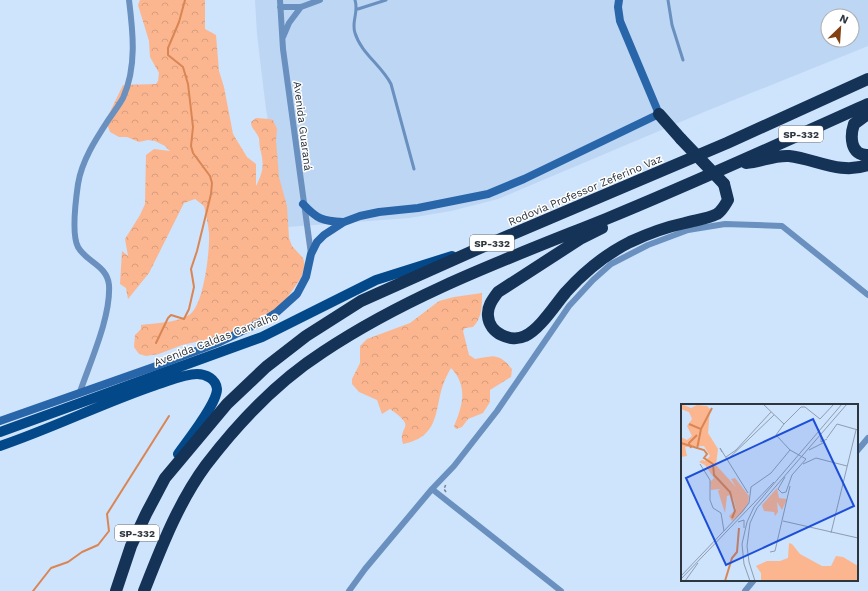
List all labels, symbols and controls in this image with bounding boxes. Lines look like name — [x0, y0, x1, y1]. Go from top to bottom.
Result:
north arrow — [820, 8, 860, 48]
text: N — [838, 12, 850, 27]
street label: Avenida Guaraná — [291, 81, 314, 171]
road number: SP-332 — [779, 126, 823, 142]
street label: Rodovia Professor Zeferino Vaz — [506, 152, 664, 229]
road number: SP-332 — [470, 235, 514, 251]
street label: Avenida Caldas Carvalho — [152, 310, 280, 369]
inset map — [681, 404, 858, 581]
road number: SP-332 — [115, 525, 159, 541]

